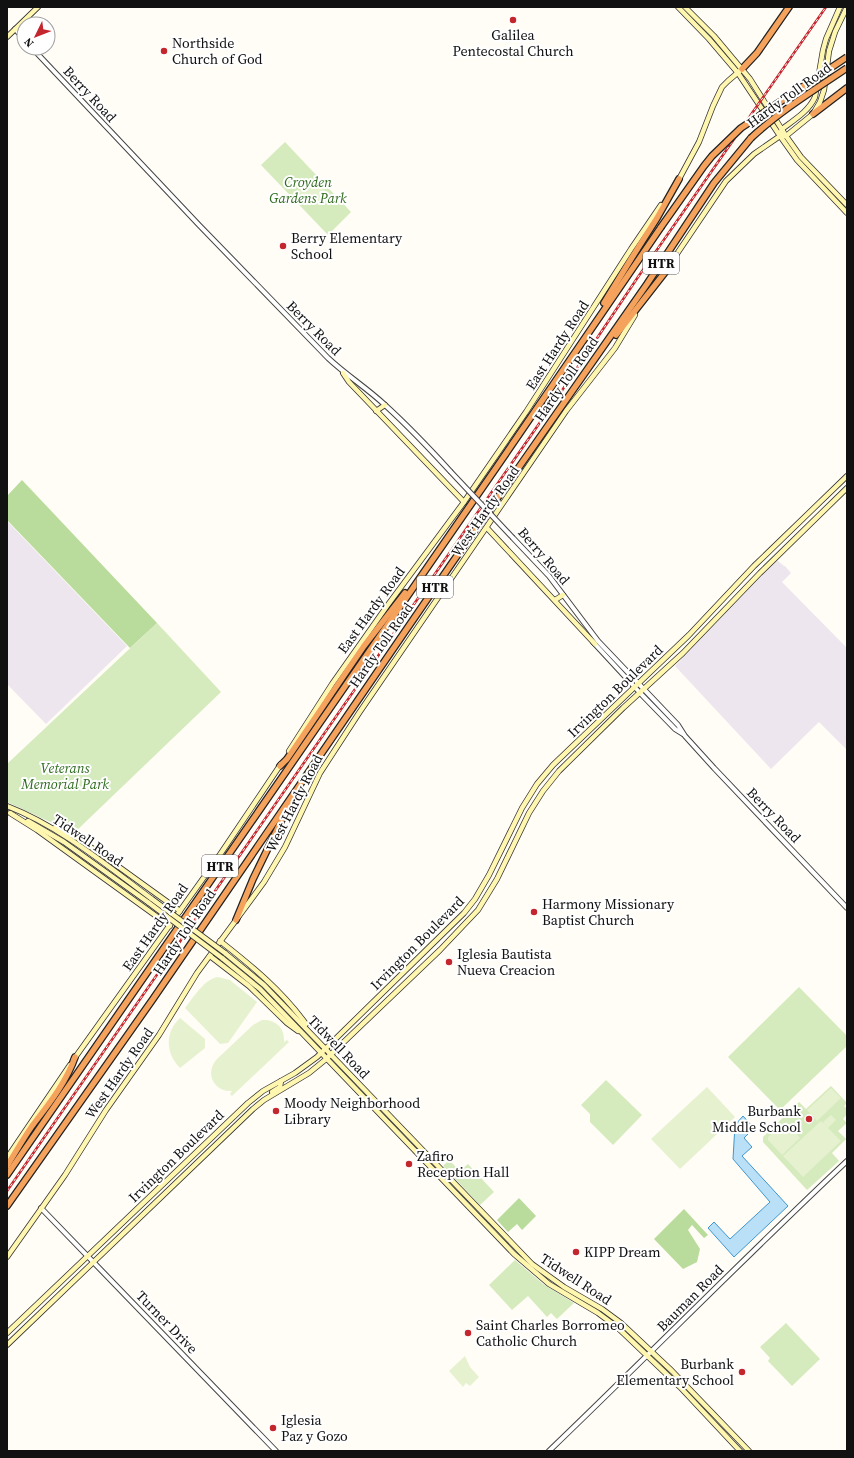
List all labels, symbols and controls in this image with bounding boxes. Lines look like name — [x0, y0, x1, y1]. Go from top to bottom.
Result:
marker: Galilea Pentecostal Church — [508, 15, 518, 25]
north arrow — [16, 16, 56, 56]
place label: Galilea Pentecostal Church — [452, 25, 574, 61]
place label: Northside Church of God — [172, 33, 263, 69]
text: N — [21, 34, 37, 51]
marker: Northside Church of God — [159, 46, 169, 56]
street label: Hardy Toll Road — [743, 58, 835, 132]
street label: Berry Road — [59, 62, 121, 126]
park label: Croyden Gardens Park — [269, 172, 347, 208]
place label: Berry Elementary School — [291, 228, 403, 264]
marker: Berry Elementary School — [278, 241, 288, 251]
road number: HTR — [643, 252, 679, 274]
street label: Berry Road — [282, 296, 346, 360]
street label: East Hardy Road — [521, 296, 593, 394]
street label: Hardy Toll Road — [529, 332, 603, 426]
street label: West Hardy Road — [446, 461, 524, 561]
street label: Berry Road — [513, 523, 575, 589]
street label: East Hardy Road — [333, 562, 409, 658]
road number: HTR — [417, 576, 453, 598]
street label: Hardy Toll Road — [344, 598, 418, 692]
street label: Irvington Boulevard — [563, 640, 667, 742]
street label: West Hardy Road — [261, 751, 327, 855]
park label: Veterans Memorial Park — [20, 758, 109, 794]
street label: Berry Road — [742, 783, 806, 847]
street label: Tidwell Road — [49, 809, 127, 871]
road number: HTR — [202, 855, 238, 877]
street label: East Hardy Road — [117, 879, 193, 975]
street label: Hardy Toll Road — [148, 885, 220, 979]
street label: Irvington Boulevard — [366, 892, 468, 994]
place label: Harmony Missionary Baptist Church — [542, 894, 675, 930]
marker: Harmony Missionary Baptist Church — [529, 907, 539, 917]
place label: Iglesia Bautista Nueva Creacion — [457, 944, 556, 980]
marker: Iglesia Bautista Nueva Creacion — [444, 957, 454, 967]
street label: Tidwell Road — [304, 1011, 374, 1083]
street label: West Hardy Road — [80, 1023, 158, 1123]
place label: Moody Neighborhood Library — [284, 1093, 420, 1129]
place label: Burbank Middle School — [712, 1101, 801, 1137]
street label: Irvington Boulevard — [124, 1105, 228, 1207]
marker: Moody Neighborhood Library — [271, 1106, 281, 1116]
marker: Burbank Middle School — [804, 1114, 814, 1124]
place label: Zafiro Reception Hall — [417, 1146, 509, 1182]
marker: Zafiro Reception Hall — [404, 1159, 414, 1169]
place label: KIPP Dream — [584, 1242, 661, 1262]
marker: KIPP Dream — [571, 1247, 581, 1257]
street label: Tidwell Road — [537, 1249, 616, 1310]
street label: Bauman Road — [652, 1260, 728, 1336]
street label: Turner Drive — [132, 1286, 202, 1358]
place label: Saint Charles Borromeo Catholic Church — [476, 1315, 625, 1351]
marker: Saint Charles Borromeo Catholic Church — [463, 1328, 473, 1338]
place label: Burbank Elementary School — [616, 1354, 734, 1390]
marker: Burbank Elementary School — [737, 1367, 747, 1377]
place label: Iglesia Paz y Gozo — [281, 1410, 348, 1446]
marker: Iglesia Paz y Gozo — [268, 1423, 278, 1433]

